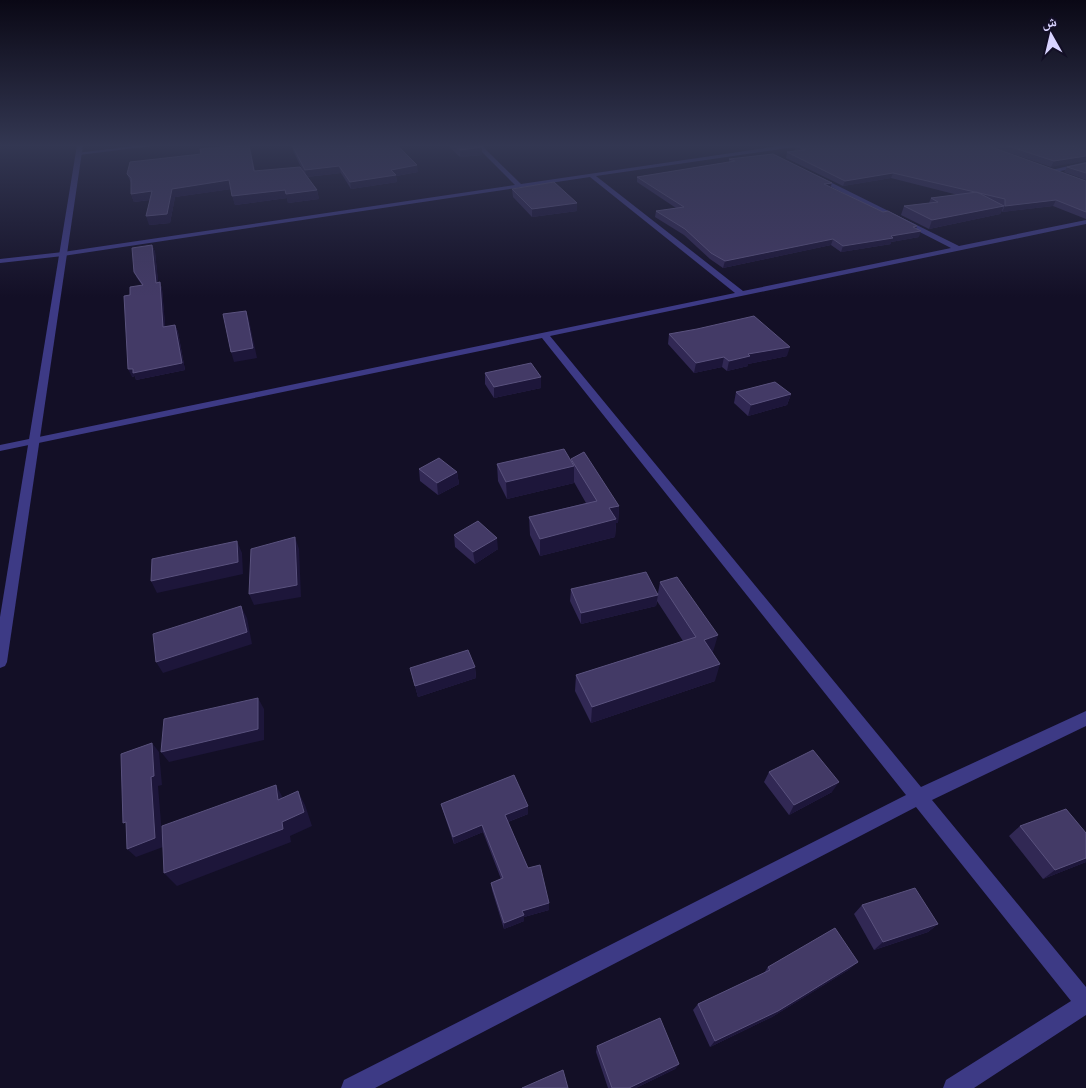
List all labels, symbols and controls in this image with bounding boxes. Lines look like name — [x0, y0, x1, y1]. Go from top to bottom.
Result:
north arrow — [1026, 10, 1076, 60]
text: ش — [1041, 15, 1058, 32]

